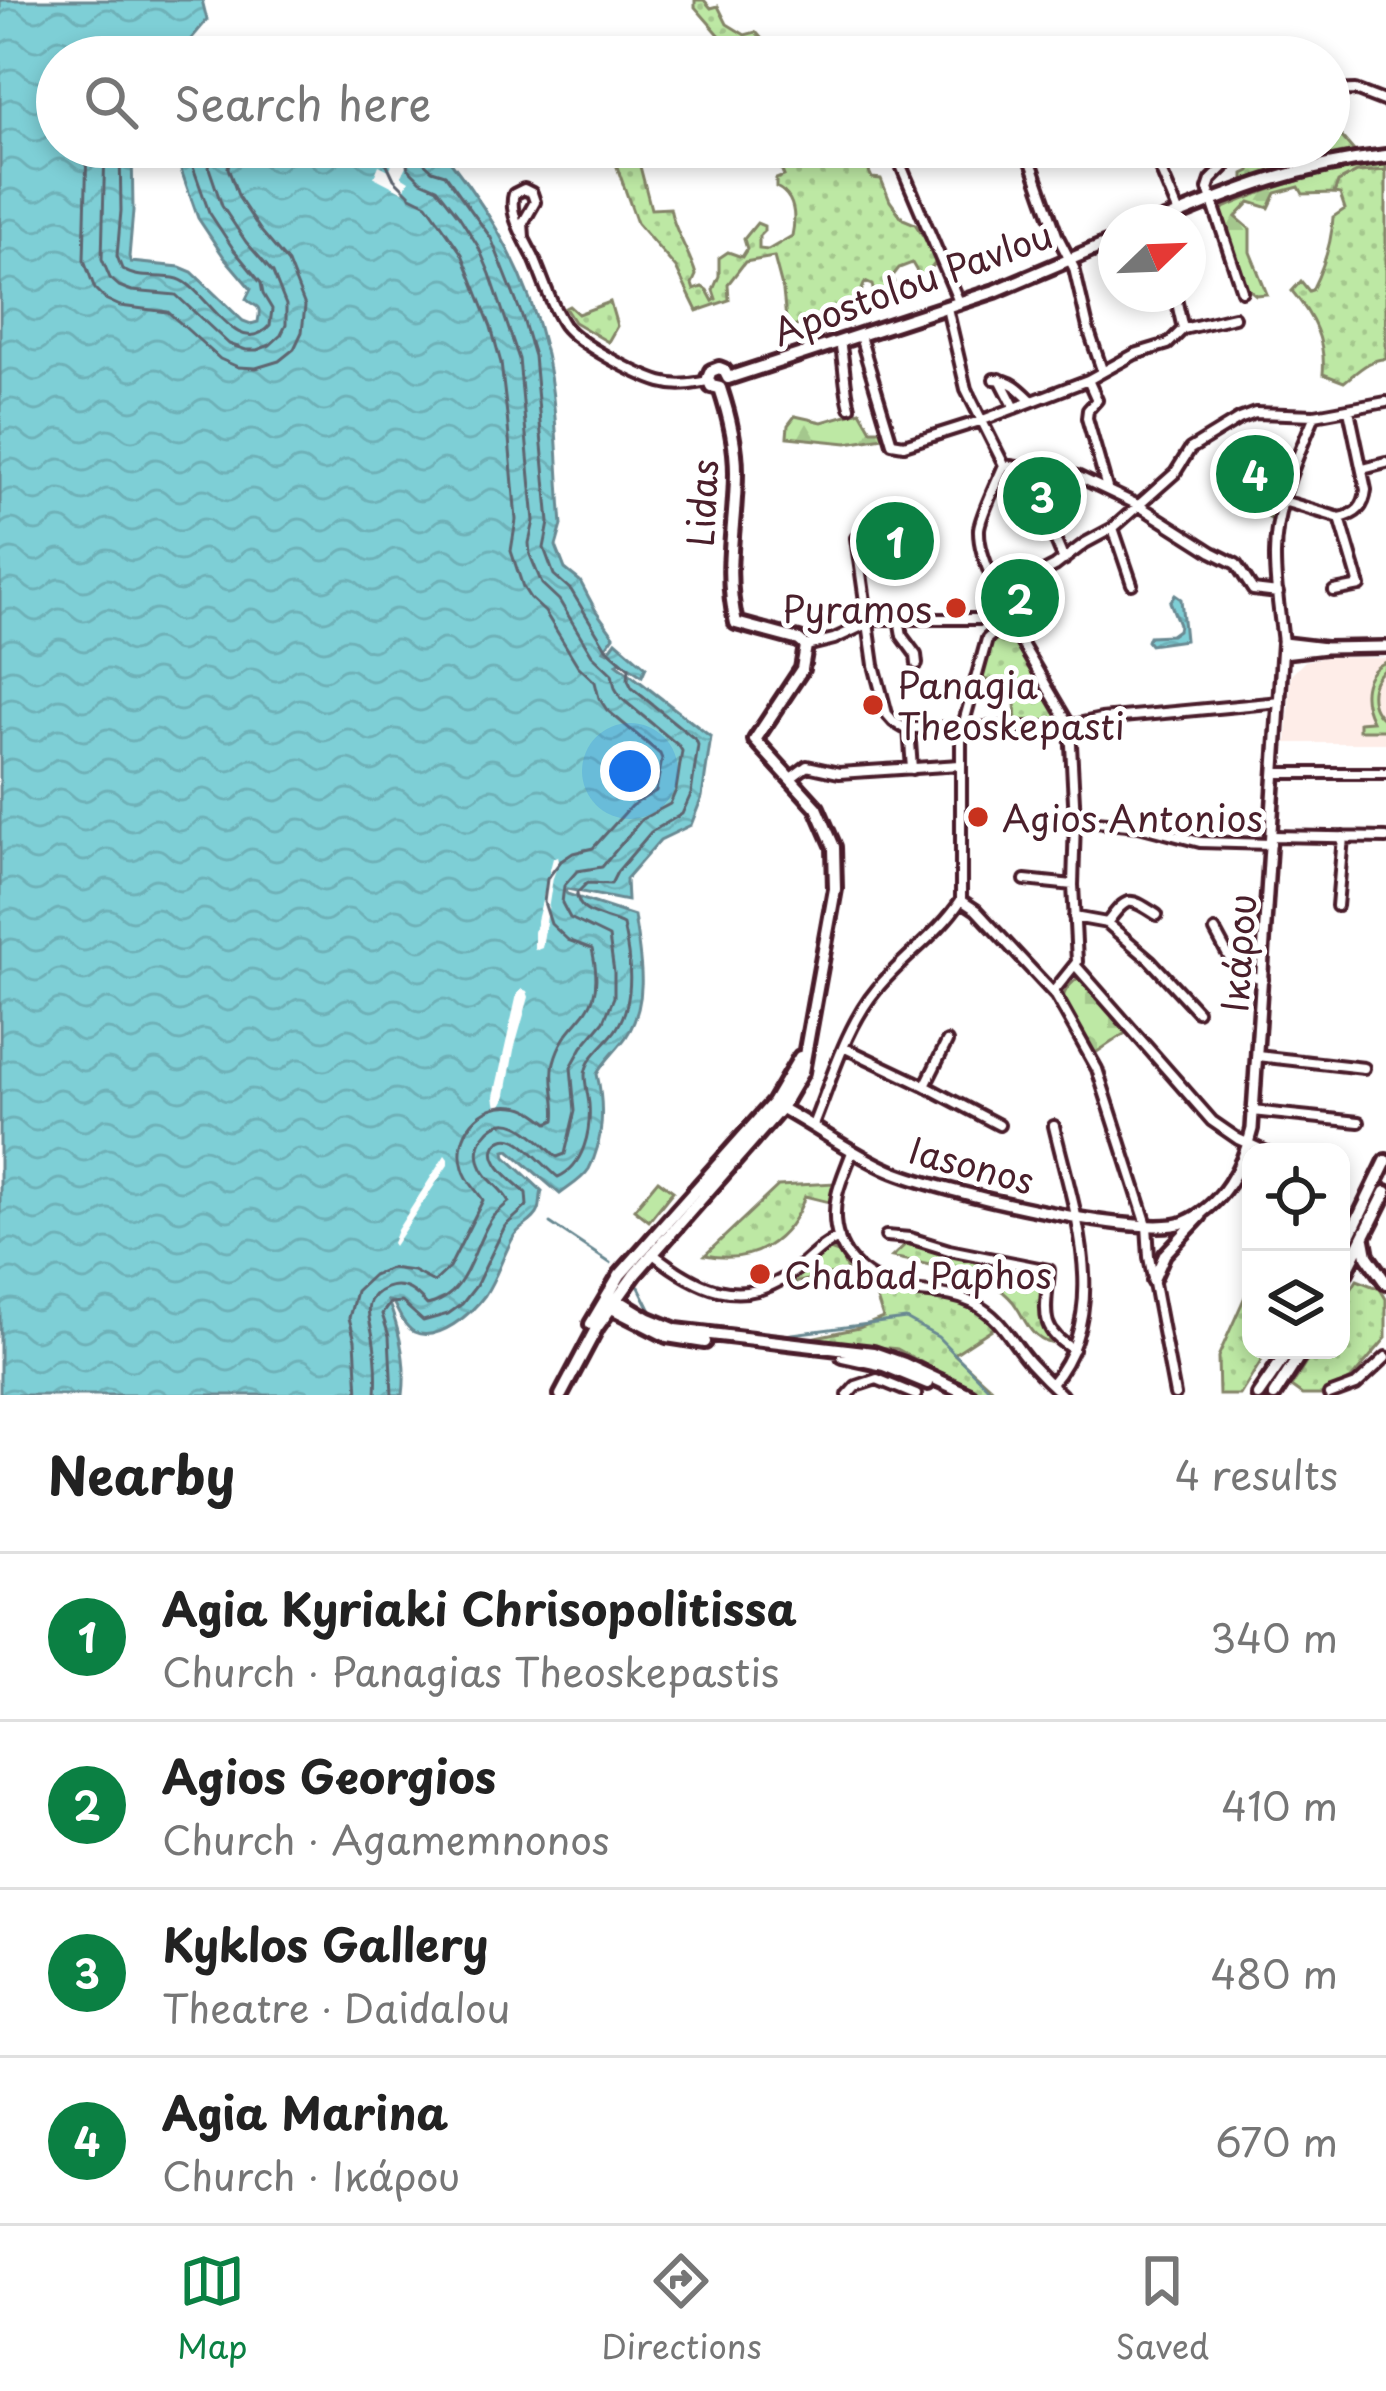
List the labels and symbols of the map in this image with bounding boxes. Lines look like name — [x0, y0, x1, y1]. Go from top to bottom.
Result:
north arrow — [1098, 204, 1206, 312]
street label: Apostolou Pavlou — [765, 206, 1059, 358]
pin: 4 — [1216, 429, 1294, 519]
pin: 3 — [1003, 451, 1081, 541]
street label: Lidas — [672, 458, 730, 548]
pin: 1 — [856, 496, 934, 586]
pin: 2 — [981, 553, 1059, 643]
place label: Pyramos — [782, 581, 932, 635]
marker: Pyramos — [943, 595, 969, 621]
place label: Panagia Theoskepasti — [897, 657, 1125, 752]
marker: Panagia Theoskepasti — [860, 692, 886, 718]
your location — [600, 741, 660, 801]
place label: Agios Antonios — [1002, 790, 1263, 844]
marker: Agios Antonios — [965, 804, 991, 830]
street label: Ικάρου — [1206, 892, 1268, 1014]
street label: Iasonos — [903, 1121, 1041, 1207]
place label: Chabad Paphos — [784, 1247, 1052, 1301]
marker: Chabad Paphos — [747, 1261, 773, 1287]

